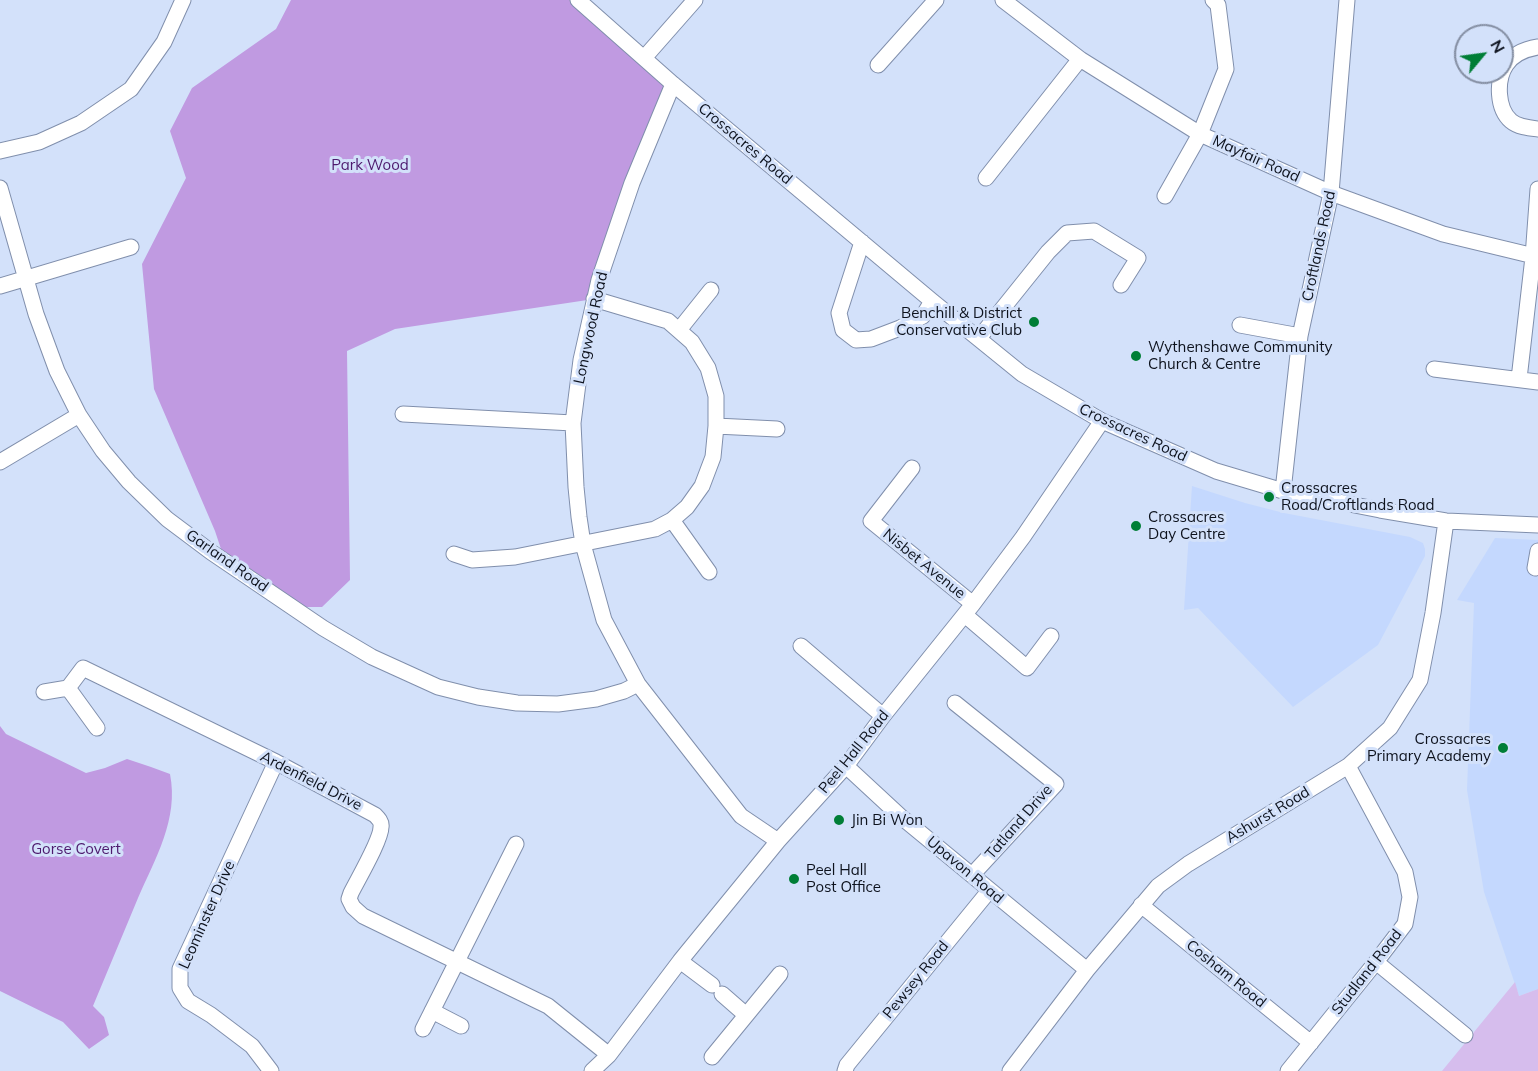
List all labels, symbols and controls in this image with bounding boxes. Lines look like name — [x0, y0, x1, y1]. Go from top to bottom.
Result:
north arrow — [1454, 24, 1514, 84]
text: N — [1486, 36, 1510, 56]
street label: Crossacres Road — [694, 99, 796, 189]
street label: Mayfair Road — [1210, 132, 1302, 186]
park label: Park Wood — [331, 156, 409, 174]
street label: Croftlands Road — [1298, 189, 1340, 303]
street label: Longwood Road — [570, 270, 612, 386]
place label: Benchill & District Conservative Club — [896, 304, 1022, 339]
marker: Benchill & District Conservative Club — [1027, 315, 1041, 329]
place label: Wythenshawe Community Church & Centre — [1148, 338, 1332, 373]
marker: Wythenshawe Community Church & Centre — [1129, 349, 1143, 363]
street label: Crossacres Road — [1076, 400, 1190, 466]
place label: Crossacres Road/Croftlands Road — [1281, 479, 1434, 514]
marker: Crossacres Road/Croftlands Road — [1262, 490, 1276, 504]
place label: Crossacres Day Centre — [1148, 508, 1225, 543]
marker: Crossacres Day Centre — [1129, 519, 1143, 533]
street label: Nisbet Avenue — [879, 525, 969, 603]
street label: Garland Road — [182, 526, 272, 596]
street label: Peel Hall Road — [815, 707, 893, 797]
place label: Crossacres Primary Academy — [1367, 730, 1491, 765]
marker: Crossacres Primary Academy — [1496, 741, 1510, 755]
street label: Ardenfield Drive — [257, 748, 365, 814]
street label: Tatland Drive — [982, 781, 1056, 863]
street label: Ashurst Road — [1223, 783, 1313, 847]
place label: Jin Bi Won — [851, 811, 923, 829]
marker: Jin Bi Won — [832, 813, 846, 827]
street label: Upavon Road — [923, 833, 1007, 907]
park label: Gorse Covert — [31, 840, 121, 858]
street label: Leominster Drive — [175, 858, 239, 972]
place label: Peel Hall Post Office — [806, 861, 881, 896]
marker: Peel Hall Post Office — [787, 872, 801, 886]
street label: Studland Road — [1328, 926, 1406, 1018]
street label: Cosham Road — [1182, 936, 1270, 1012]
street label: Pewsey Road — [879, 938, 953, 1022]

